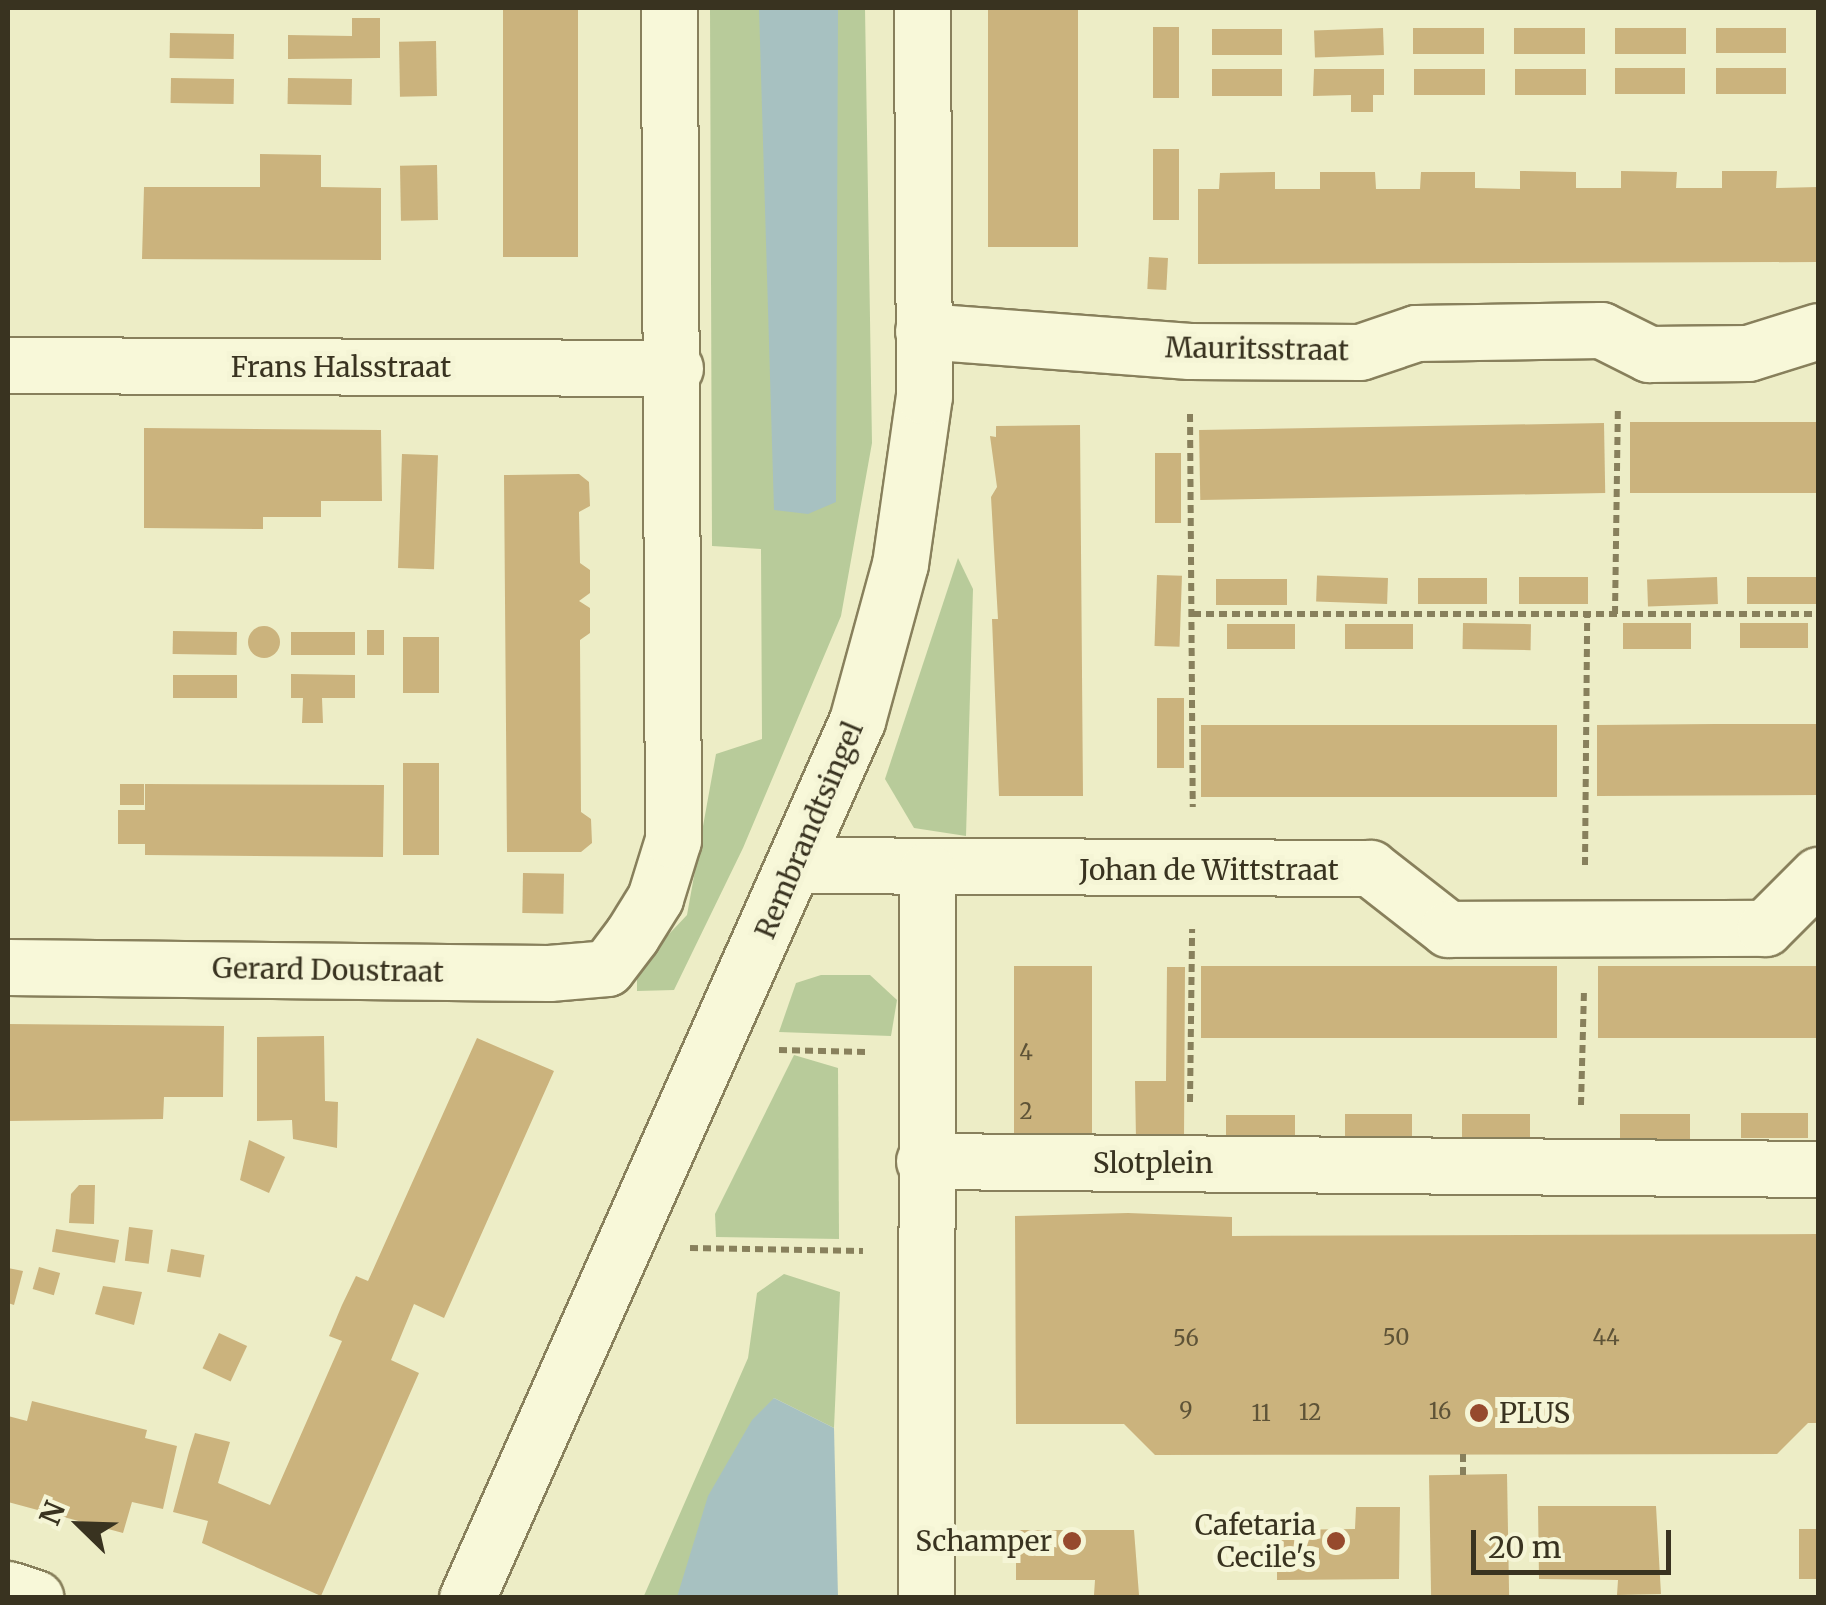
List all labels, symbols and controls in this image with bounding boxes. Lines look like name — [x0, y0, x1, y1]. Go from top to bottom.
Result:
street label: Mauritsstraat — [1165, 331, 1349, 367]
street label: Frans Halsstraat — [231, 350, 451, 384]
street label: Rembrandtsingel — [748, 716, 870, 944]
street label: Johan de Wittstraat — [1079, 853, 1339, 887]
street label: Gerard Doustraat — [212, 951, 444, 989]
house number: 4 — [1019, 1040, 1033, 1066]
house number: 2 — [1019, 1099, 1033, 1125]
street label: Slotplein — [1093, 1146, 1213, 1180]
house number: 50 — [1383, 1325, 1409, 1351]
house number: 44 — [1592, 1325, 1620, 1351]
house number: 56 — [1173, 1326, 1199, 1352]
place label: PLUS — [1499, 1396, 1570, 1430]
house number: 9 — [1179, 1398, 1193, 1424]
house number: 16 — [1429, 1399, 1451, 1425]
house number: 12 — [1299, 1400, 1321, 1426]
house number: 11 — [1251, 1401, 1271, 1427]
marker: PLUS — [1468, 1402, 1490, 1424]
north arrow — [30, 1475, 130, 1575]
text: N — [31, 1496, 73, 1530]
place label: Cafetaria Cecile's — [1195, 1508, 1316, 1574]
scale bar — [1476, 1510, 1676, 1572]
place label: Schamper — [915, 1524, 1052, 1558]
text: 20 m — [1488, 1528, 1561, 1566]
marker: Schamper — [1061, 1530, 1083, 1552]
marker: Cafetaria Cecile's — [1325, 1530, 1347, 1552]

